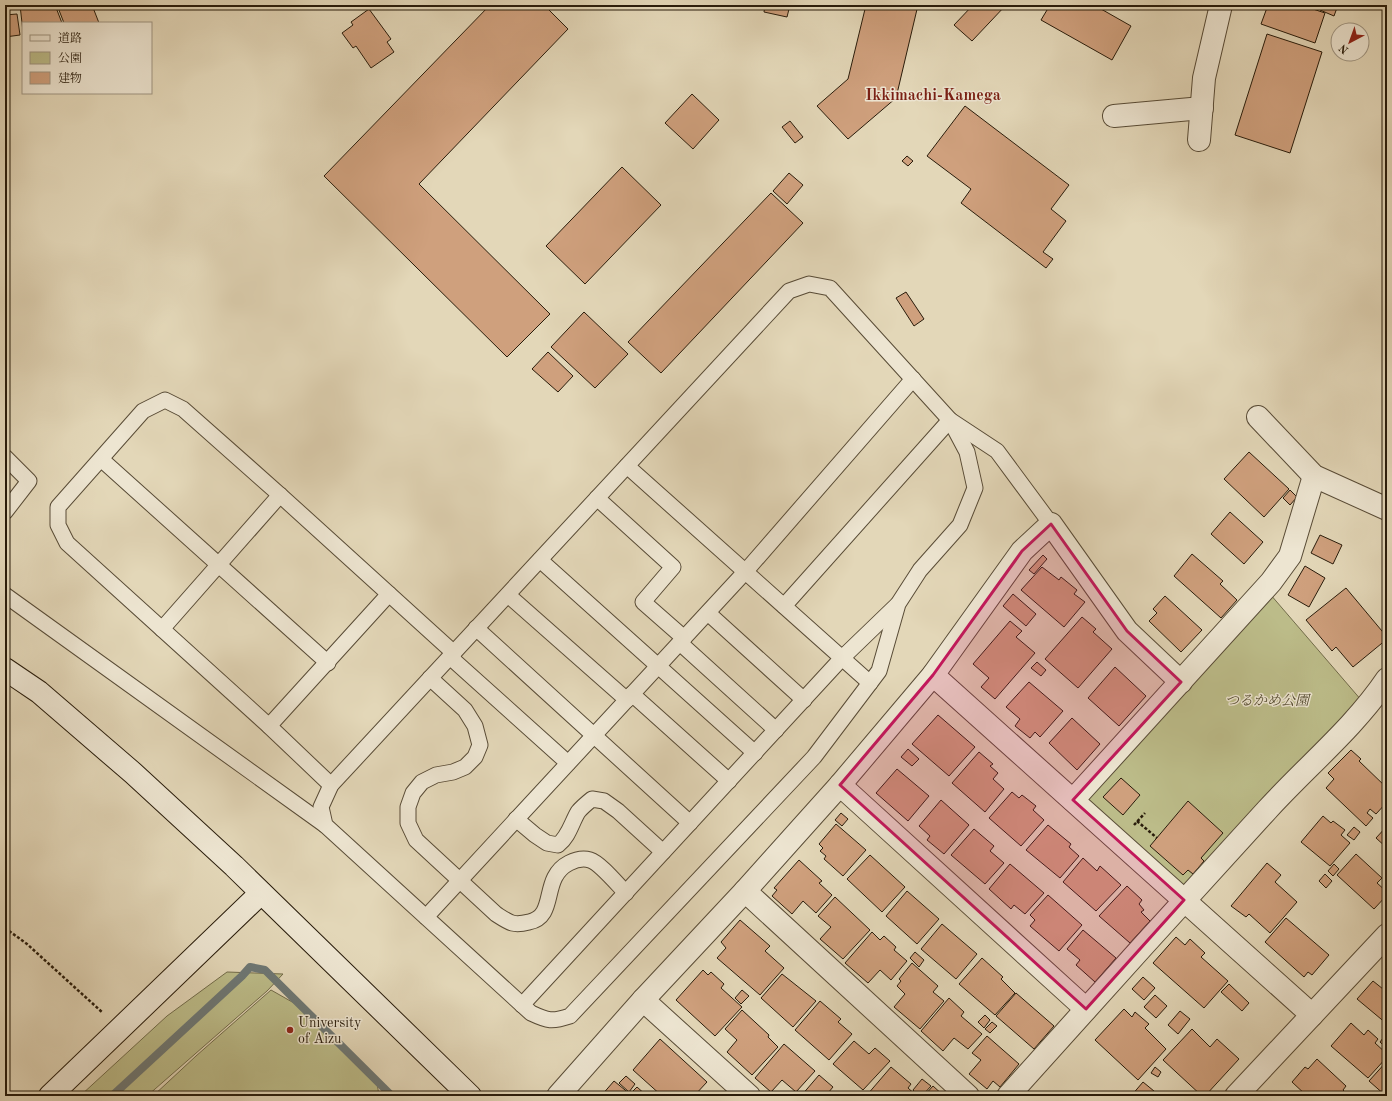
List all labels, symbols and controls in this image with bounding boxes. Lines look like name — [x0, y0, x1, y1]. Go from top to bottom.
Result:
legend — [22, 22, 152, 94]
north arrow — [1330, 22, 1370, 62]
text: 道路 — [58, 31, 82, 45]
text: N — [1337, 41, 1351, 55]
text: 公園 — [58, 52, 82, 65]
text: 建物 — [58, 71, 82, 85]
district label: Ikkimachi-Kamega — [865, 88, 1001, 104]
park label: つるかめ公園 — [1225, 693, 1311, 708]
place label: University of Aizu — [298, 1016, 362, 1046]
marker: University of Aizu — [285, 1025, 295, 1035]

